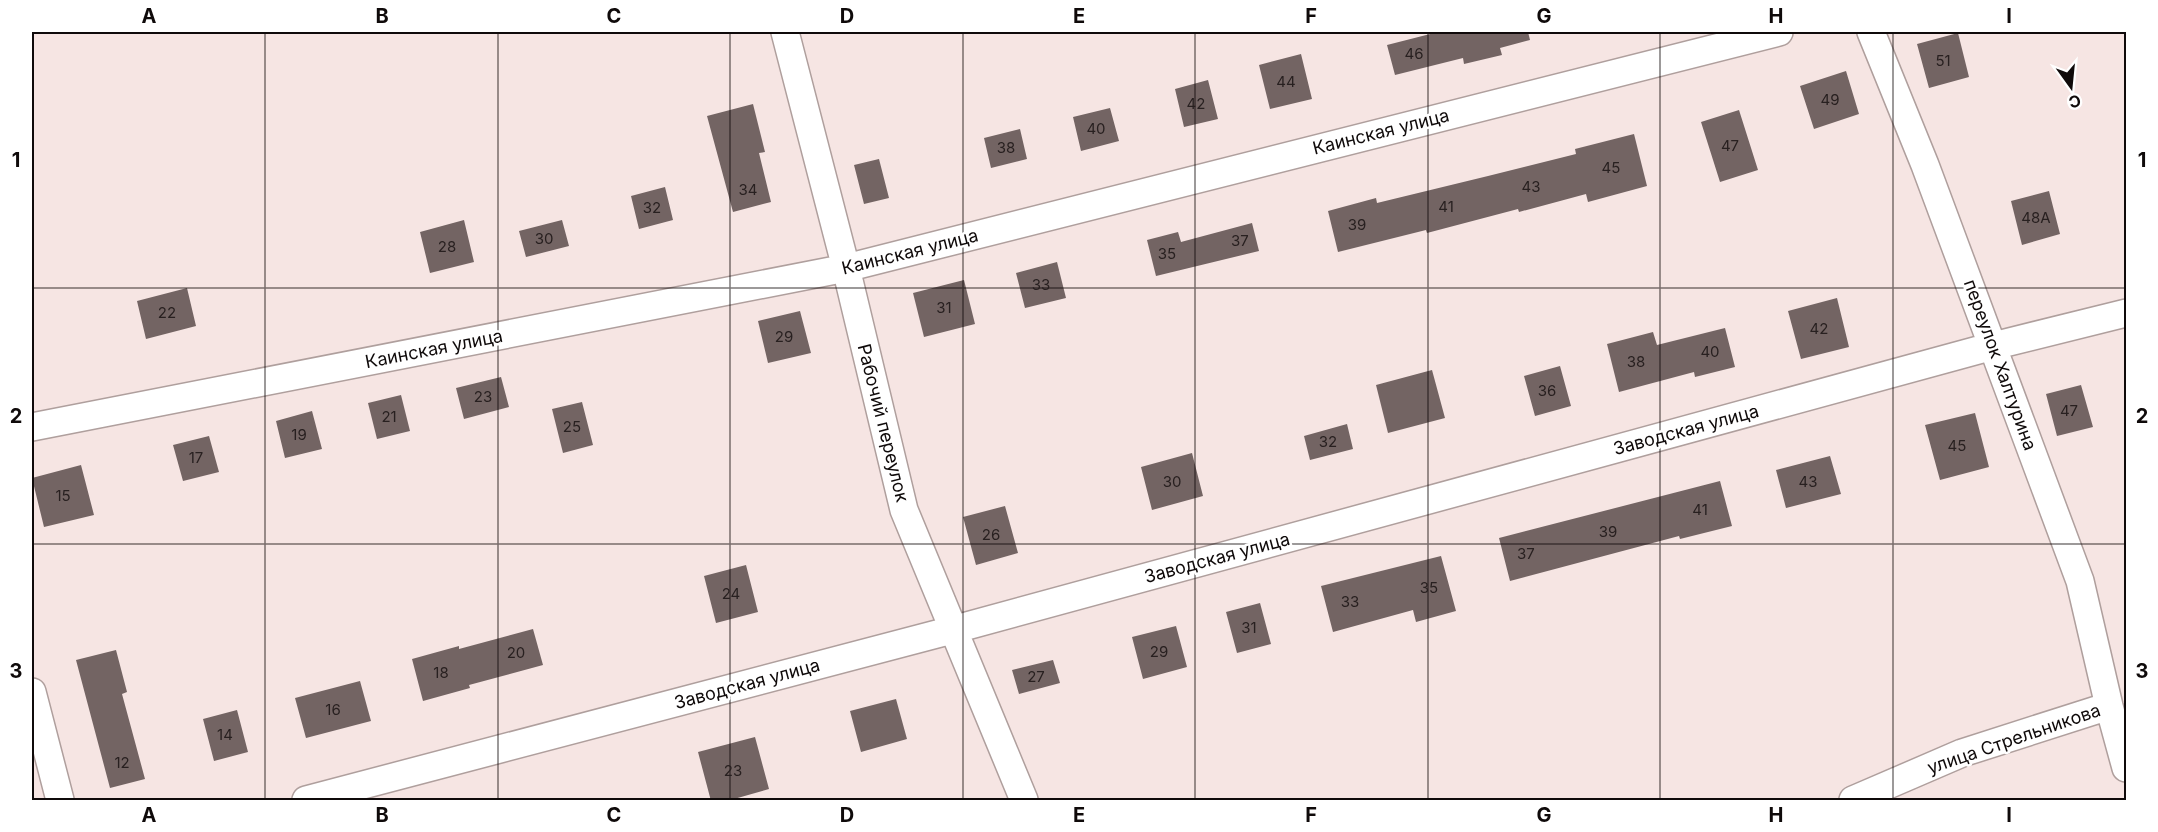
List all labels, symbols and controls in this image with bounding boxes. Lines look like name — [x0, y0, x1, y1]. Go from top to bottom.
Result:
text: A — [142, 4, 157, 28]
text: B — [375, 4, 389, 28]
text: C — [607, 4, 621, 28]
text: D — [840, 4, 854, 28]
text: E — [1073, 4, 1085, 28]
text: F — [1305, 4, 1317, 28]
text: G — [1536, 4, 1552, 28]
text: H — [1769, 4, 1783, 28]
text: I — [2006, 4, 2012, 28]
house number: 46 — [1405, 44, 1424, 63]
house number: 51 — [1935, 51, 1951, 70]
north arrow — [2041, 57, 2101, 117]
house number: 44 — [1276, 72, 1296, 91]
house number: 49 — [1821, 90, 1840, 109]
text: С — [2066, 90, 2083, 113]
house number: 42 — [1187, 94, 1205, 113]
street label: Каинская улица — [1311, 104, 1451, 159]
house number: 40 — [1086, 119, 1106, 138]
house number: 47 — [1721, 136, 1739, 155]
house number: 38 — [997, 138, 1015, 157]
text: 1 — [12, 148, 20, 172]
text: 1 — [2138, 148, 2146, 172]
house number: 45 — [1602, 158, 1620, 177]
house number: 43 — [1522, 177, 1540, 196]
house number: 34 — [739, 180, 757, 199]
house number: 41 — [1438, 197, 1454, 216]
house number: 32 — [643, 198, 661, 217]
house number: 48А — [2021, 208, 2051, 227]
house number: 39 — [1348, 215, 1366, 234]
street label: Каинская улица — [840, 224, 980, 279]
house number: 30 — [535, 229, 553, 248]
house number: 37 — [1231, 231, 1249, 250]
house number: 28 — [438, 237, 456, 256]
house number: 35 — [1158, 244, 1176, 263]
house number: 33 — [1032, 275, 1050, 294]
street label: переулок Халтурина — [1960, 276, 2041, 453]
house number: 31 — [936, 298, 952, 317]
house number: 22 — [158, 303, 176, 322]
house number: 42 — [1810, 319, 1828, 338]
street label: Каинская улица — [363, 325, 505, 372]
house number: 29 — [775, 327, 793, 346]
street label: Рабочий переулок — [854, 342, 913, 504]
house number: 40 — [1700, 342, 1720, 361]
house number: 38 — [1627, 352, 1645, 371]
house number: 36 — [1538, 381, 1556, 400]
house number: 23 — [474, 387, 492, 406]
street label: Заводская улица — [1611, 400, 1761, 459]
house number: 47 — [2060, 401, 2078, 420]
text: 2 — [10, 404, 22, 428]
text: 2 — [2136, 404, 2148, 428]
house number: 21 — [381, 407, 397, 426]
house number: 25 — [563, 417, 581, 436]
house number: 19 — [291, 425, 307, 444]
house number: 32 — [1319, 432, 1337, 451]
house number: 45 — [1948, 436, 1966, 455]
house number: 17 — [189, 448, 203, 467]
house number: 30 — [1163, 472, 1181, 491]
house number: 43 — [1799, 472, 1817, 491]
house number: 15 — [55, 486, 71, 505]
house number: 41 — [1692, 500, 1708, 519]
house number: 39 — [1599, 522, 1617, 541]
house number: 26 — [982, 525, 1000, 544]
street label: Заводская улица — [1142, 528, 1292, 587]
house number: 37 — [1517, 544, 1535, 563]
house number: 35 — [1420, 578, 1438, 597]
house number: 24 — [722, 584, 740, 603]
house number: 33 — [1341, 592, 1359, 611]
house number: 31 — [1241, 618, 1257, 637]
house number: 29 — [1150, 642, 1168, 661]
house number: 20 — [507, 643, 525, 662]
street label: Заводская улица — [672, 654, 822, 713]
text: 3 — [10, 659, 22, 683]
text: 3 — [2136, 659, 2148, 683]
house number: 18 — [433, 663, 449, 682]
house number: 27 — [1027, 667, 1045, 686]
street label: улица Стрельникова — [1925, 699, 2103, 778]
house number: 16 — [325, 700, 341, 719]
house number: 14 — [217, 725, 233, 744]
house number: 12 — [114, 753, 130, 772]
house number: 23 — [724, 761, 742, 780]
text: A — [142, 803, 157, 827]
text: B — [375, 803, 389, 827]
text: C — [607, 803, 621, 827]
text: D — [840, 803, 854, 827]
text: E — [1073, 803, 1085, 827]
text: F — [1305, 803, 1317, 827]
text: G — [1536, 803, 1552, 827]
text: H — [1769, 803, 1783, 827]
text: I — [2006, 803, 2012, 827]

